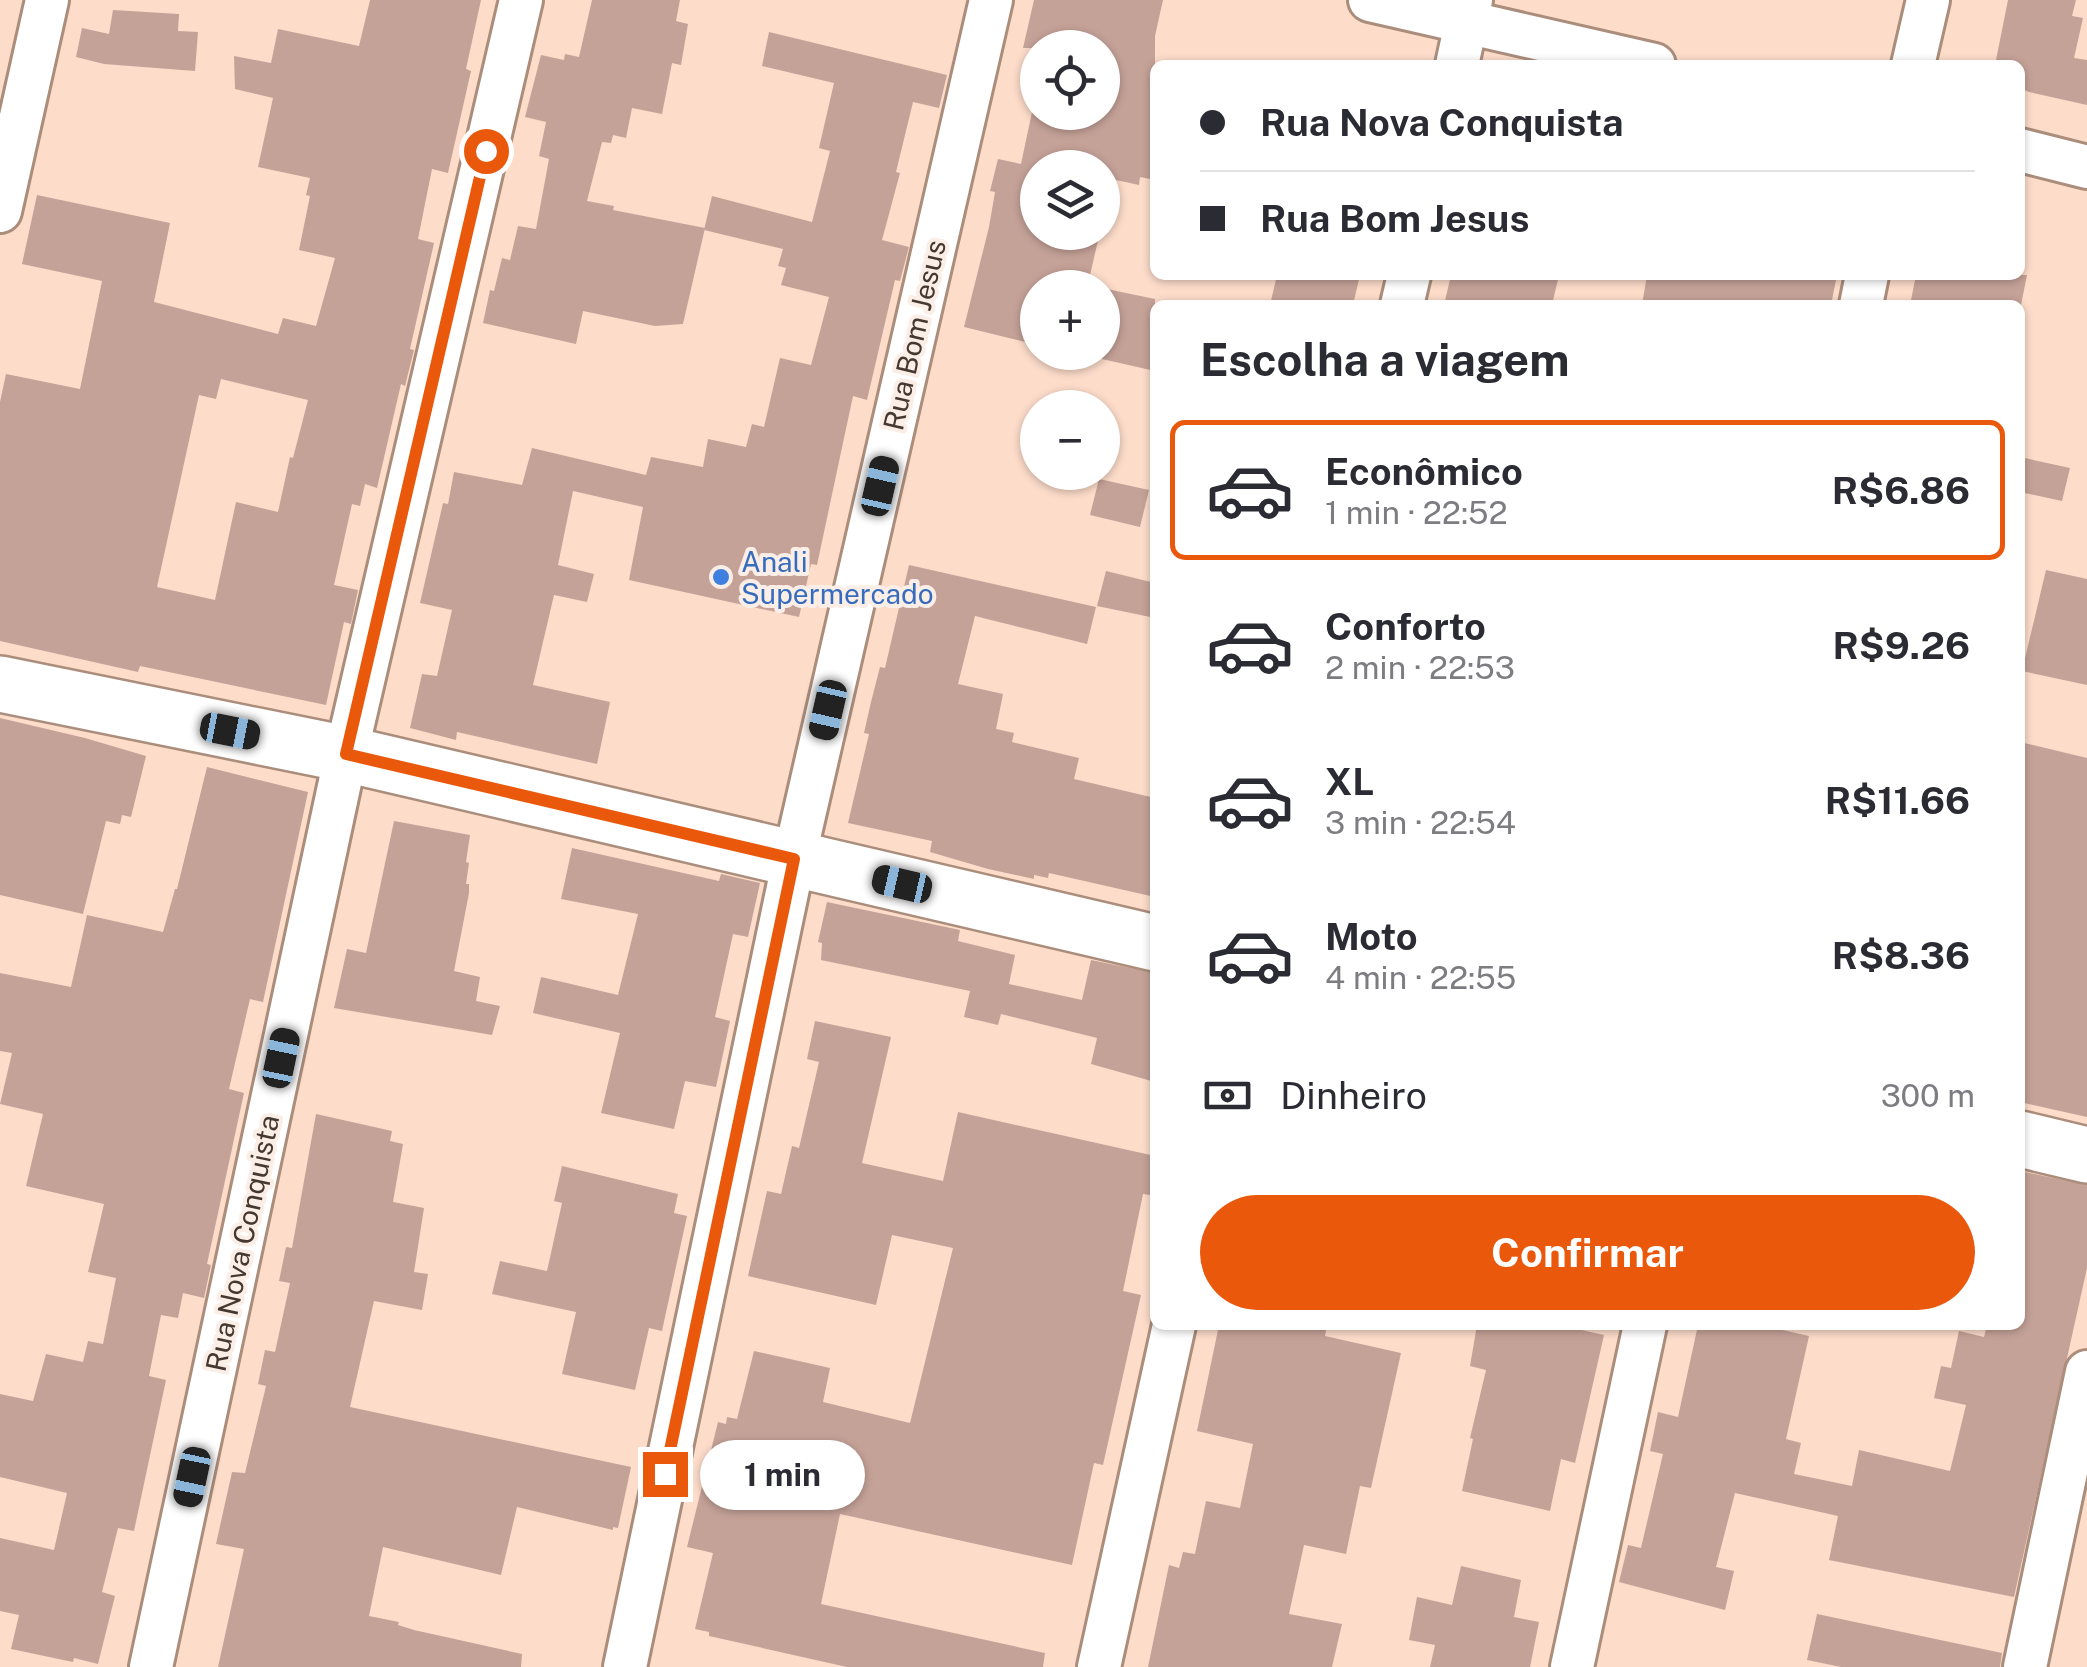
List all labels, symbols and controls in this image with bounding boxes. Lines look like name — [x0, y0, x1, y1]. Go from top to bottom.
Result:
map controls — [1020, 30, 1120, 490]
button: locate — [1020, 30, 1120, 130]
text: Rua Nova Conquista — [1260, 100, 1623, 145]
route start — [464, 129, 509, 174]
button: layers — [1020, 150, 1120, 250]
text: Rua Bom Jesus — [1260, 196, 1529, 241]
street label: Rua Bom Jesus — [876, 237, 952, 433]
button: + — [1020, 270, 1120, 370]
text: Escolha a viagem — [1200, 333, 1570, 386]
button: − — [1020, 390, 1120, 490]
icon: car — [1205, 445, 1295, 535]
text: Econômico — [1325, 449, 1523, 494]
car — [859, 453, 901, 519]
text: R$6.86 — [1832, 468, 1970, 513]
text: 1 min · 22:52 — [1325, 494, 1508, 531]
place label: Anali Supermercado — [741, 545, 934, 610]
marker: Anali Supermercado — [710, 566, 732, 588]
icon: car — [1205, 600, 1295, 690]
text: Conforto — [1325, 604, 1486, 649]
text: R$9.26 — [1832, 623, 1970, 668]
text: 2 min · 22:53 — [1325, 649, 1515, 686]
car — [807, 677, 849, 743]
car — [198, 711, 262, 751]
icon: car — [1205, 755, 1295, 845]
text: XL — [1325, 759, 1374, 804]
text: R$11.66 — [1825, 778, 1970, 823]
text: 3 min · 22:54 — [1325, 804, 1516, 841]
car — [869, 863, 935, 905]
icon: car — [1205, 910, 1295, 1000]
text: Moto — [1325, 914, 1418, 959]
text: R$8.36 — [1832, 933, 1970, 978]
text: 4 min · 22:55 — [1325, 959, 1516, 996]
car — [260, 1026, 302, 1090]
icon: cash — [1200, 1068, 1255, 1123]
text: Dinheiro — [1280, 1073, 1427, 1118]
text: 300 m — [1881, 1077, 1975, 1114]
street label: Rua Nova Conquista — [199, 1112, 285, 1374]
button: Confirmar — [1200, 1195, 1975, 1310]
callout: 1 min — [700, 1439, 865, 1509]
car — [171, 1445, 213, 1509]
route end — [643, 1452, 688, 1497]
text: 1 min — [744, 1456, 821, 1493]

